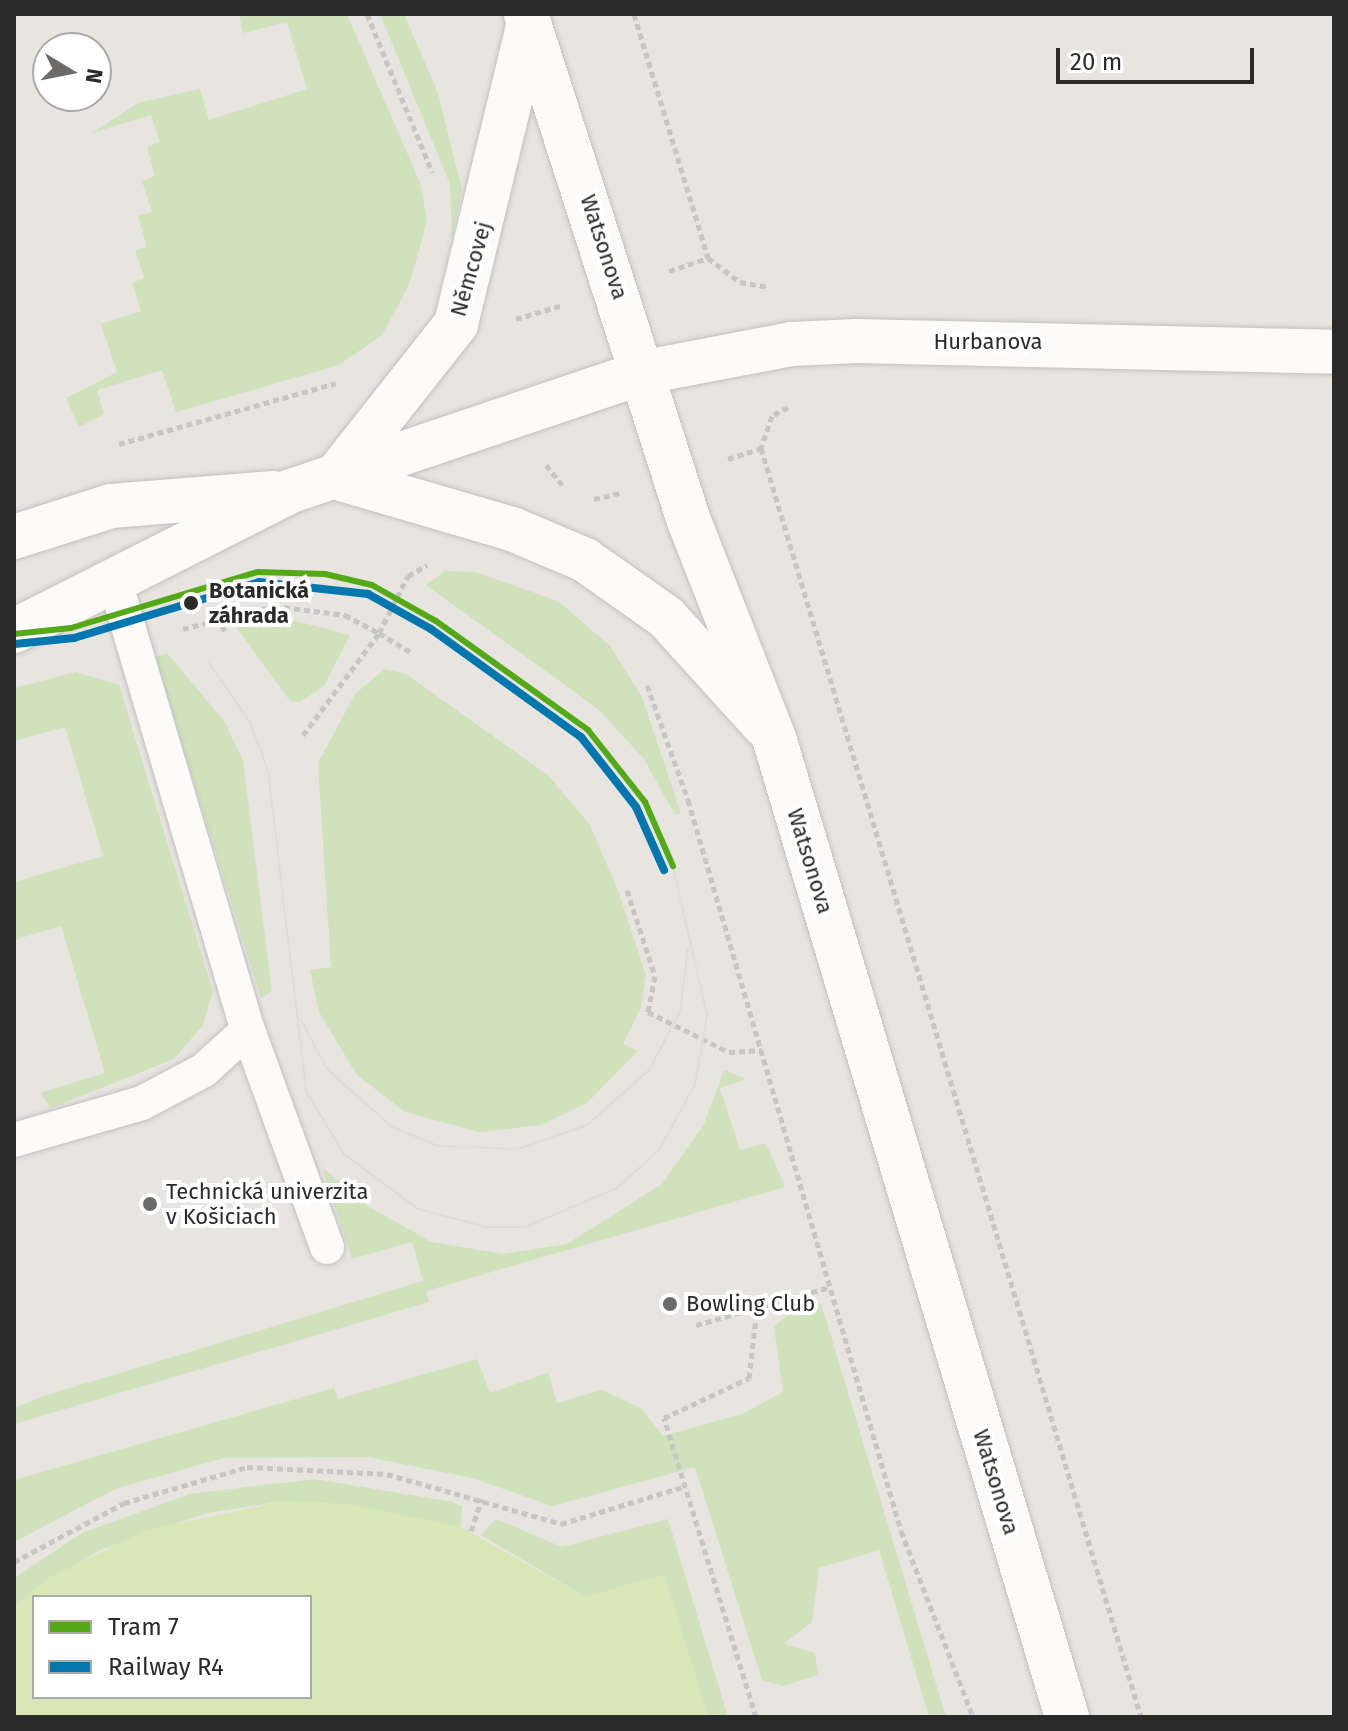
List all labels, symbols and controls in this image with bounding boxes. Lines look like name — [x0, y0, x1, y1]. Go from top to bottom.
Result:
north arrow — [32, 32, 112, 112]
scale bar — [1060, 32, 1258, 82]
text: 20 m — [1070, 48, 1122, 76]
text: N — [80, 66, 109, 85]
street label: Watsonova — [575, 191, 633, 303]
street label: Němcovej — [445, 218, 497, 320]
street label: Hurbanova — [933, 329, 1043, 355]
place label: Botanická záhrada — [209, 577, 309, 628]
marker: Botanická záhrada — [180, 592, 202, 614]
street label: Watsonova — [781, 805, 839, 917]
place label: Technická univerzita v Košiciach — [166, 1178, 368, 1230]
marker: Technická univerzita v Košiciach — [141, 1195, 159, 1213]
place label: Bowling Club — [686, 1291, 815, 1317]
marker: Bowling Club — [661, 1295, 679, 1313]
street label: Watsonova — [967, 1426, 1025, 1538]
legend — [32, 1595, 312, 1699]
text: Tram 7 — [108, 1613, 179, 1641]
text: Railway R4 — [108, 1653, 224, 1681]

